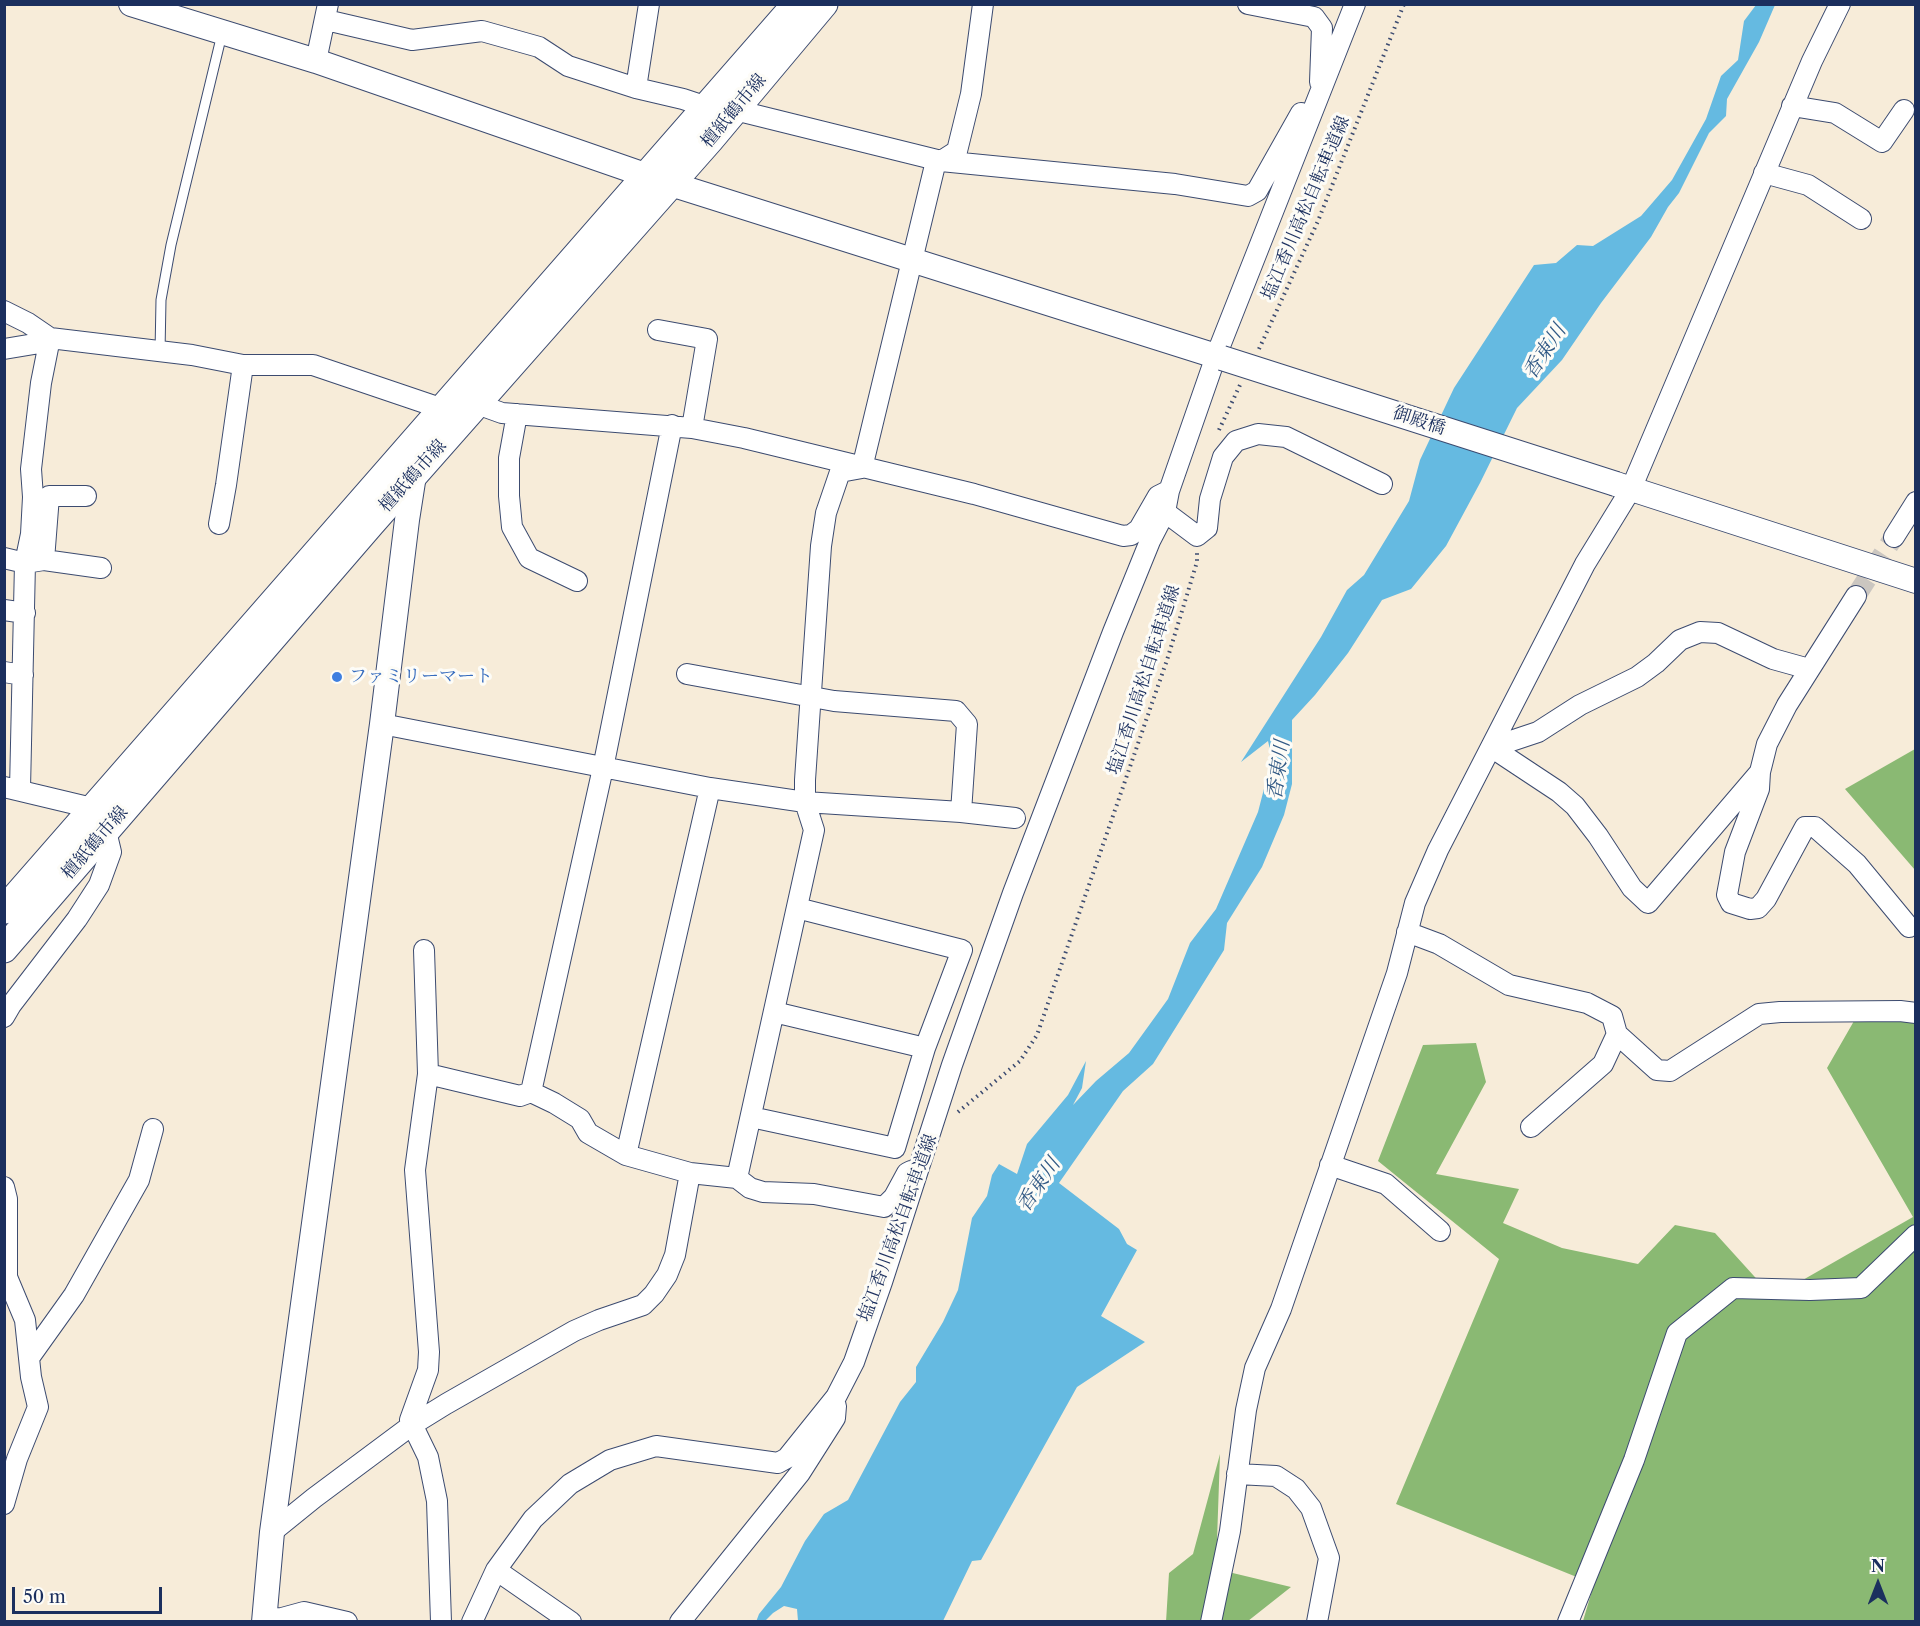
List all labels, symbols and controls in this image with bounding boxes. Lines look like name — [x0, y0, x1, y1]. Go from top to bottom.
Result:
street label: 檀紙鶴市線 — [697, 70, 771, 152]
street label: 塩江香川高松自転車道線 — [1257, 113, 1355, 303]
water label: 香東川 — [1519, 320, 1571, 384]
street label: 御殿橋 — [1390, 402, 1448, 440]
street label: 檀紙鶴市線 — [375, 435, 451, 517]
street label: 塩江香川高松自転車道線 — [1103, 583, 1185, 777]
place label: ファミリーマート — [349, 666, 493, 688]
marker: ファミリーマート — [330, 670, 344, 684]
water label: 香東川 — [1263, 739, 1295, 801]
street label: 檀紙鶴市線 — [57, 802, 133, 884]
street label: 塩江香川高松自転車道線 — [854, 1131, 942, 1325]
water label: 香東川 — [1012, 1153, 1066, 1217]
north arrow — [1848, 1554, 1908, 1614]
text: N — [1871, 1556, 1885, 1576]
scale bar — [15, 1575, 165, 1613]
text: 50 m — [23, 1586, 66, 1608]

